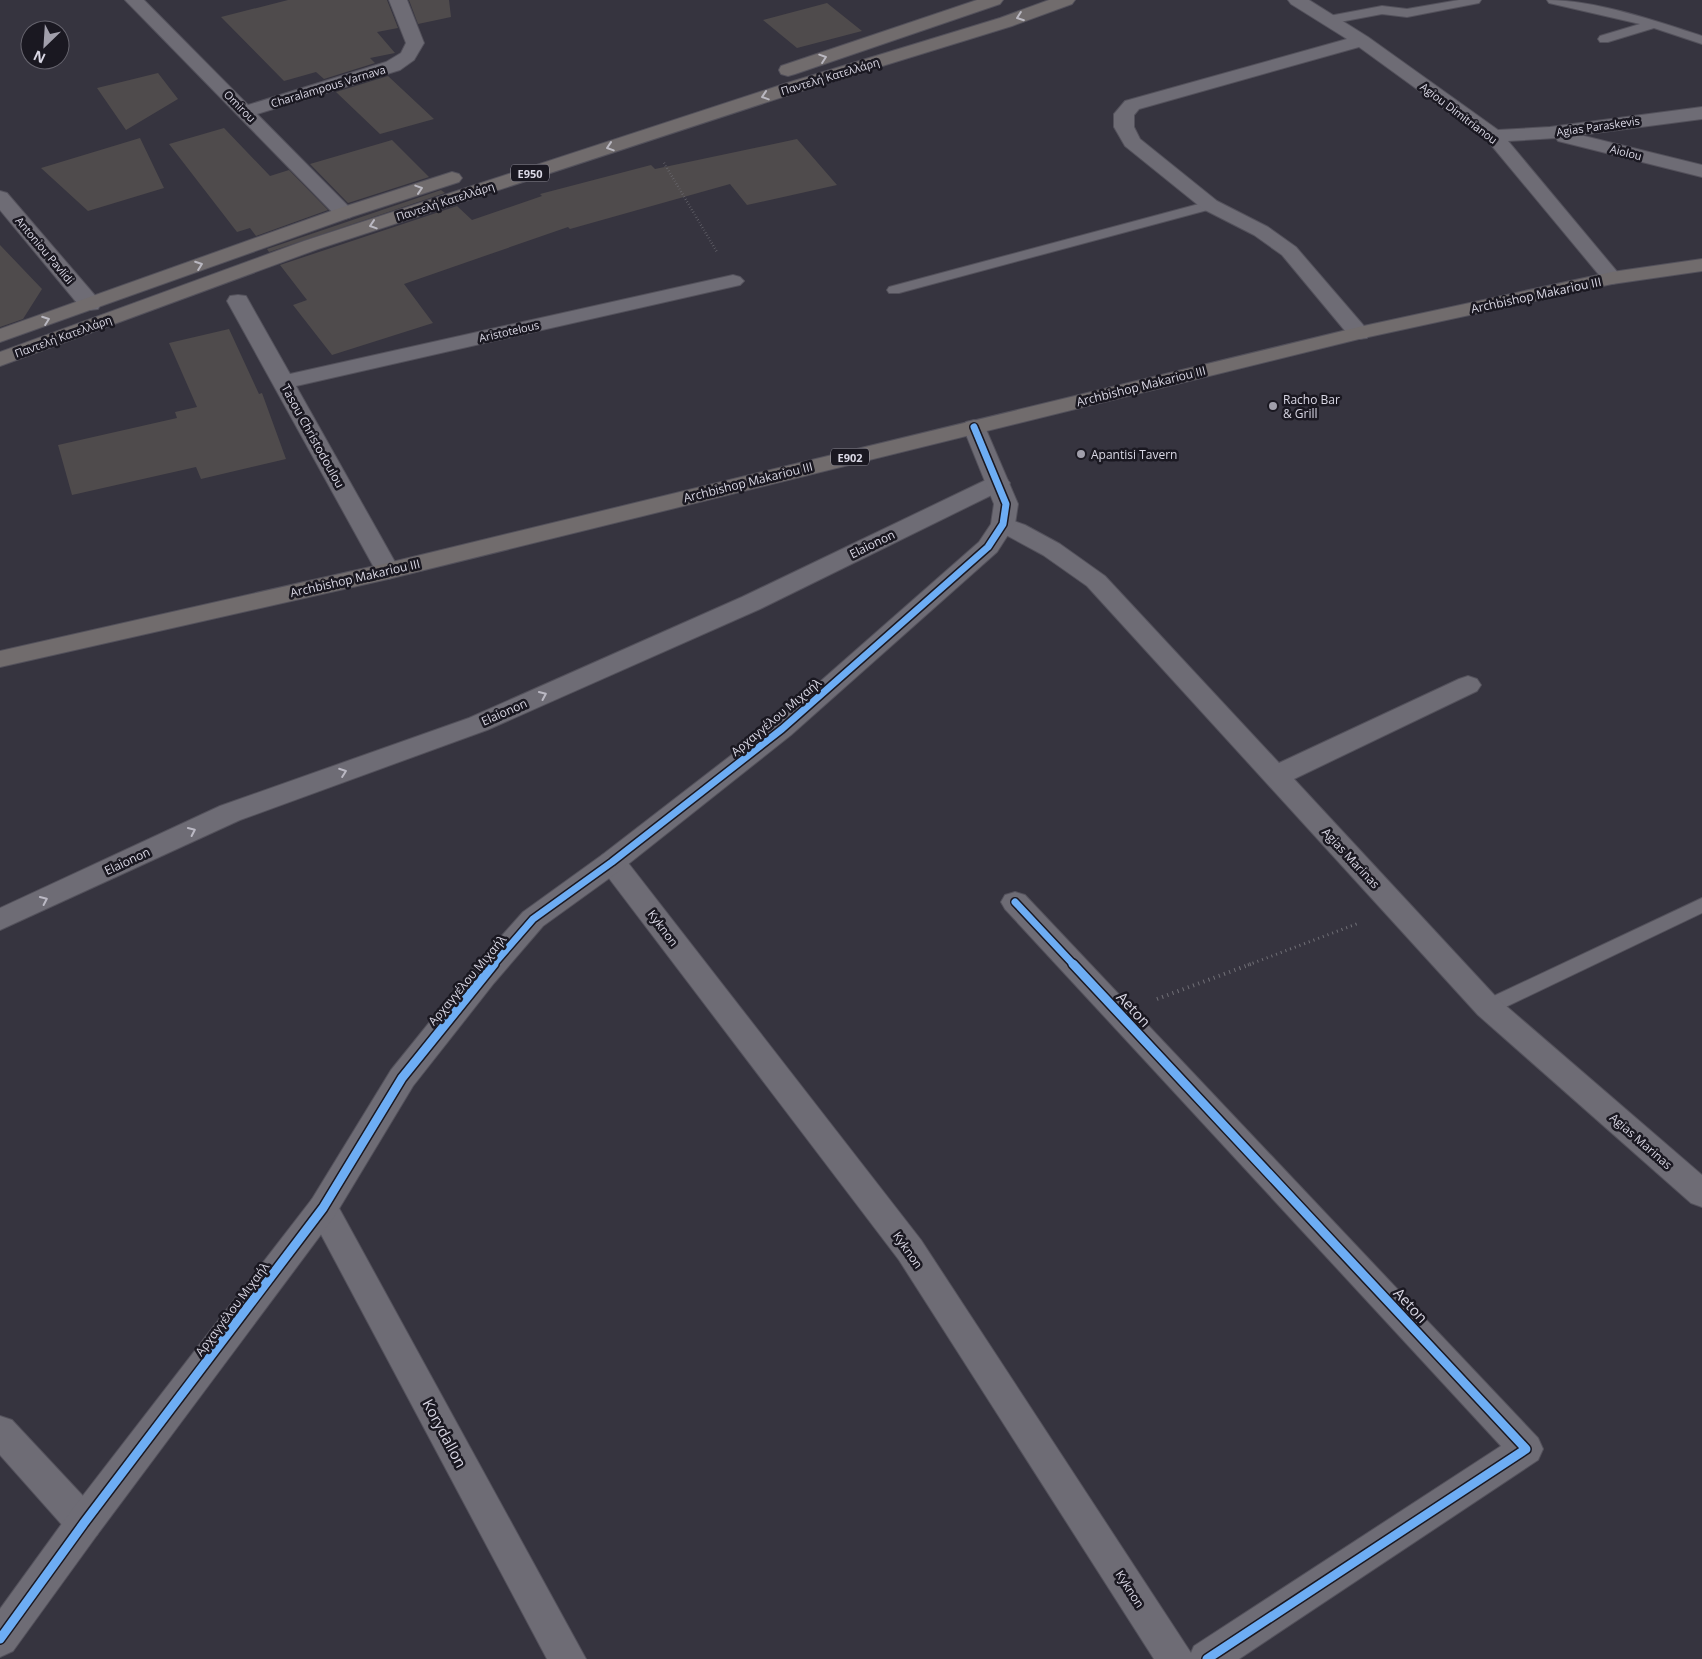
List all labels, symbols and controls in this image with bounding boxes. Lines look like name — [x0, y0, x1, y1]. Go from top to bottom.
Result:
one-way arrow — [1016, 11, 1025, 21]
north arrow — [20, 20, 70, 70]
text: N — [30, 46, 48, 68]
street label: Παντελή Κατελλάρη — [779, 54, 881, 98]
one-way arrow — [818, 54, 827, 64]
street label: Charalampous Varnava — [269, 61, 387, 111]
street label: Agiou Dimitrianou — [1417, 79, 1501, 147]
street label: Omirou — [221, 87, 259, 125]
one-way arrow — [761, 91, 769, 101]
street label: Agias Paraskevis — [1555, 113, 1641, 139]
one-way arrow — [606, 141, 615, 151]
street label: Aiolou — [1608, 141, 1644, 163]
road number: E950 — [511, 164, 549, 182]
street label: Παντελή Κατελλάρη — [394, 178, 496, 224]
one-way arrow — [414, 185, 422, 195]
street label: Antoniou Pavlidi — [12, 213, 78, 287]
one-way arrow — [369, 219, 377, 229]
one-way arrow — [194, 261, 203, 271]
street label: Archbishop Makariou III — [1469, 273, 1603, 317]
street label: Παντελή Κατελλάρη — [12, 311, 114, 361]
one-way arrow — [41, 316, 50, 326]
street label: Aristotelous — [477, 317, 541, 345]
street label: Archbishop Makariou III — [1074, 362, 1208, 410]
street label: Tasou Christodoulou — [277, 381, 349, 491]
place label: Racho Bar & Grill — [1283, 391, 1340, 422]
marker: Racho Bar & Grill — [1267, 400, 1279, 412]
place label: Apantisi Tavern — [1091, 446, 1177, 463]
road number: E902 — [831, 448, 869, 466]
marker: Apantisi Tavern — [1075, 448, 1087, 460]
street label: Archbishop Makariou III — [681, 458, 815, 506]
street label: Elaionon — [846, 526, 898, 562]
street label: Archbishop Makariou III — [288, 555, 422, 601]
street label: Αρχαγγέλου Μιχαήλ — [727, 674, 825, 760]
one-way arrow — [538, 690, 547, 701]
street label: Elaionon — [478, 694, 530, 730]
one-way arrow — [338, 768, 347, 778]
street label: Agias Marinas — [1318, 824, 1384, 892]
one-way arrow — [187, 827, 196, 837]
street label: Elaionon — [101, 843, 153, 879]
one-way arrow — [39, 895, 48, 906]
street label: Kyknon — [644, 906, 682, 950]
street label: Αρχαγγέλου Μιχαήλ — [424, 931, 510, 1029]
street label: Aeton — [1113, 987, 1155, 1031]
street label: Agias Marinas — [1606, 1109, 1676, 1173]
street label: Kyknon — [889, 1228, 927, 1272]
street label: Αρχαγγέλου Μιχαήλ — [191, 1258, 273, 1359]
street label: Aeton — [1390, 1283, 1432, 1327]
street label: Korydallon — [419, 1395, 471, 1471]
street label: Kyknon — [1112, 1567, 1148, 1611]

